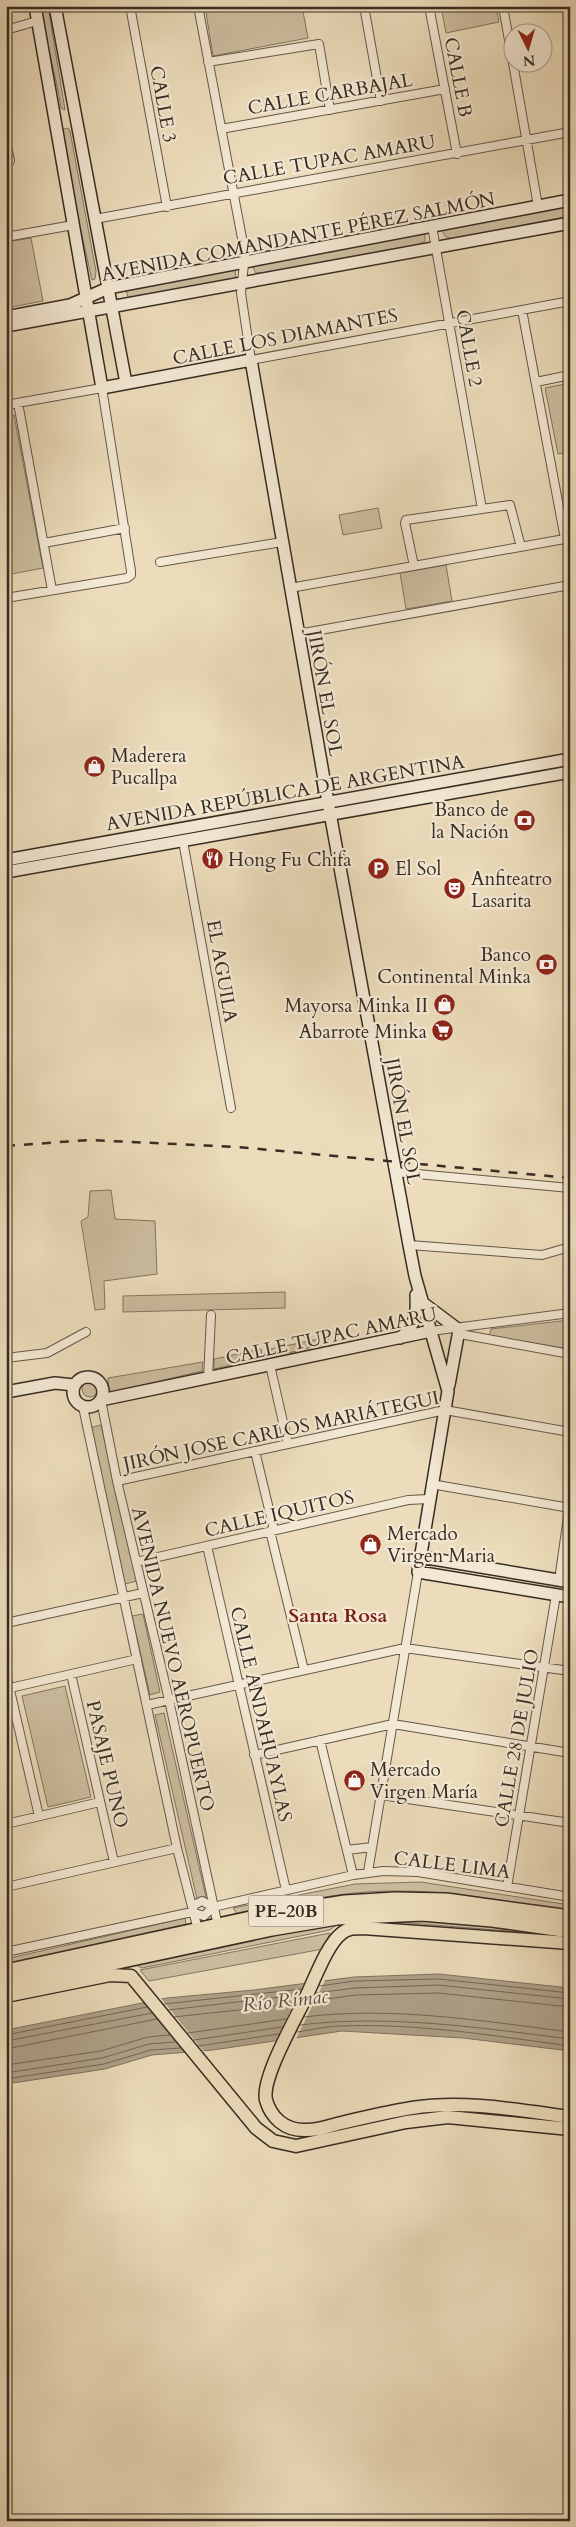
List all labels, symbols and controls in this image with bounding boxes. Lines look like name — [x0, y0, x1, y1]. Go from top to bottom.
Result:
north arrow — [504, 22, 554, 72]
street label: CALLE B — [438, 35, 478, 119]
text: N — [522, 50, 536, 70]
street label: CALLE 3 — [143, 64, 183, 145]
street label: CALLE CARBAJAL — [246, 67, 415, 121]
street label: CALLE TUPAC AMARU — [221, 128, 438, 191]
street label: AVENIDA COMANDANTE PÉREZ SALMÓN — [99, 185, 497, 288]
street label: CALLE LOS DIAMANTES — [170, 302, 400, 372]
street label: CALLE 2 — [449, 308, 489, 389]
street label: JIRÓN EL SOL — [301, 625, 350, 759]
place label: Maderera Pucallpa — [111, 743, 187, 791]
street label: AVENIDA REPÚBLICA DE ARGENTINA — [104, 749, 467, 837]
shop icon: Maderera Pucallpa — [83, 754, 107, 778]
place label: Banco de la Nación — [431, 797, 509, 845]
bank icon: Banco de la Nación — [513, 808, 537, 832]
restaurant icon: Hong Fu Chifa — [200, 847, 224, 871]
place label: Hong Fu Chifa — [228, 847, 351, 873]
parking icon: El Sol — [367, 856, 391, 880]
place label: El Sol — [395, 856, 441, 882]
place label: Anfiteatro Lasarita — [471, 866, 552, 914]
theatre icon: Anfiteatro Lasarita — [443, 877, 467, 901]
street label: EL AGUILA — [200, 918, 244, 1025]
place label: Banco Continental Minka — [377, 942, 531, 990]
bank icon: Banco Continental Minka — [535, 953, 559, 977]
place label: Mayorsa Minka II — [284, 993, 428, 1019]
shop icon: Mayorsa Minka II — [432, 993, 456, 1017]
place label: Abarrote Minka — [299, 1019, 427, 1045]
supermarket icon: Abarrote Minka — [431, 1019, 455, 1043]
street label: JIRÓN EL SOL — [379, 1053, 428, 1187]
street label: CALLE TUPAC AMARU — [223, 1301, 440, 1371]
street label: JIRÓN JOSE CARLOS MARIÁTEGUI — [118, 1384, 442, 1478]
street label: CALLE IQUITOS — [202, 1484, 357, 1544]
street label: AVENIDA NUEVO AEROPUERTO — [125, 1504, 221, 1814]
place label: Mercado Virgen Maria — [387, 1521, 495, 1569]
shop icon: Mercado Virgen Maria — [359, 1532, 383, 1556]
district label: Santa Rosa — [289, 1602, 387, 1629]
street label: CALLE ANDAHUAYLAS — [224, 1604, 298, 1824]
street label: CALLE 28 DE JULIO — [488, 1647, 546, 1830]
street label: PASAJE PUNO — [80, 1698, 134, 1831]
place label: Mercado Virgen María — [370, 1757, 478, 1805]
shop icon: Mercado Virgen María — [342, 1768, 366, 1792]
street label: CALLE LIMA — [392, 1845, 512, 1885]
road number: PE-20B — [248, 1895, 324, 1926]
water label: Río Rímac — [241, 1983, 330, 2018]

